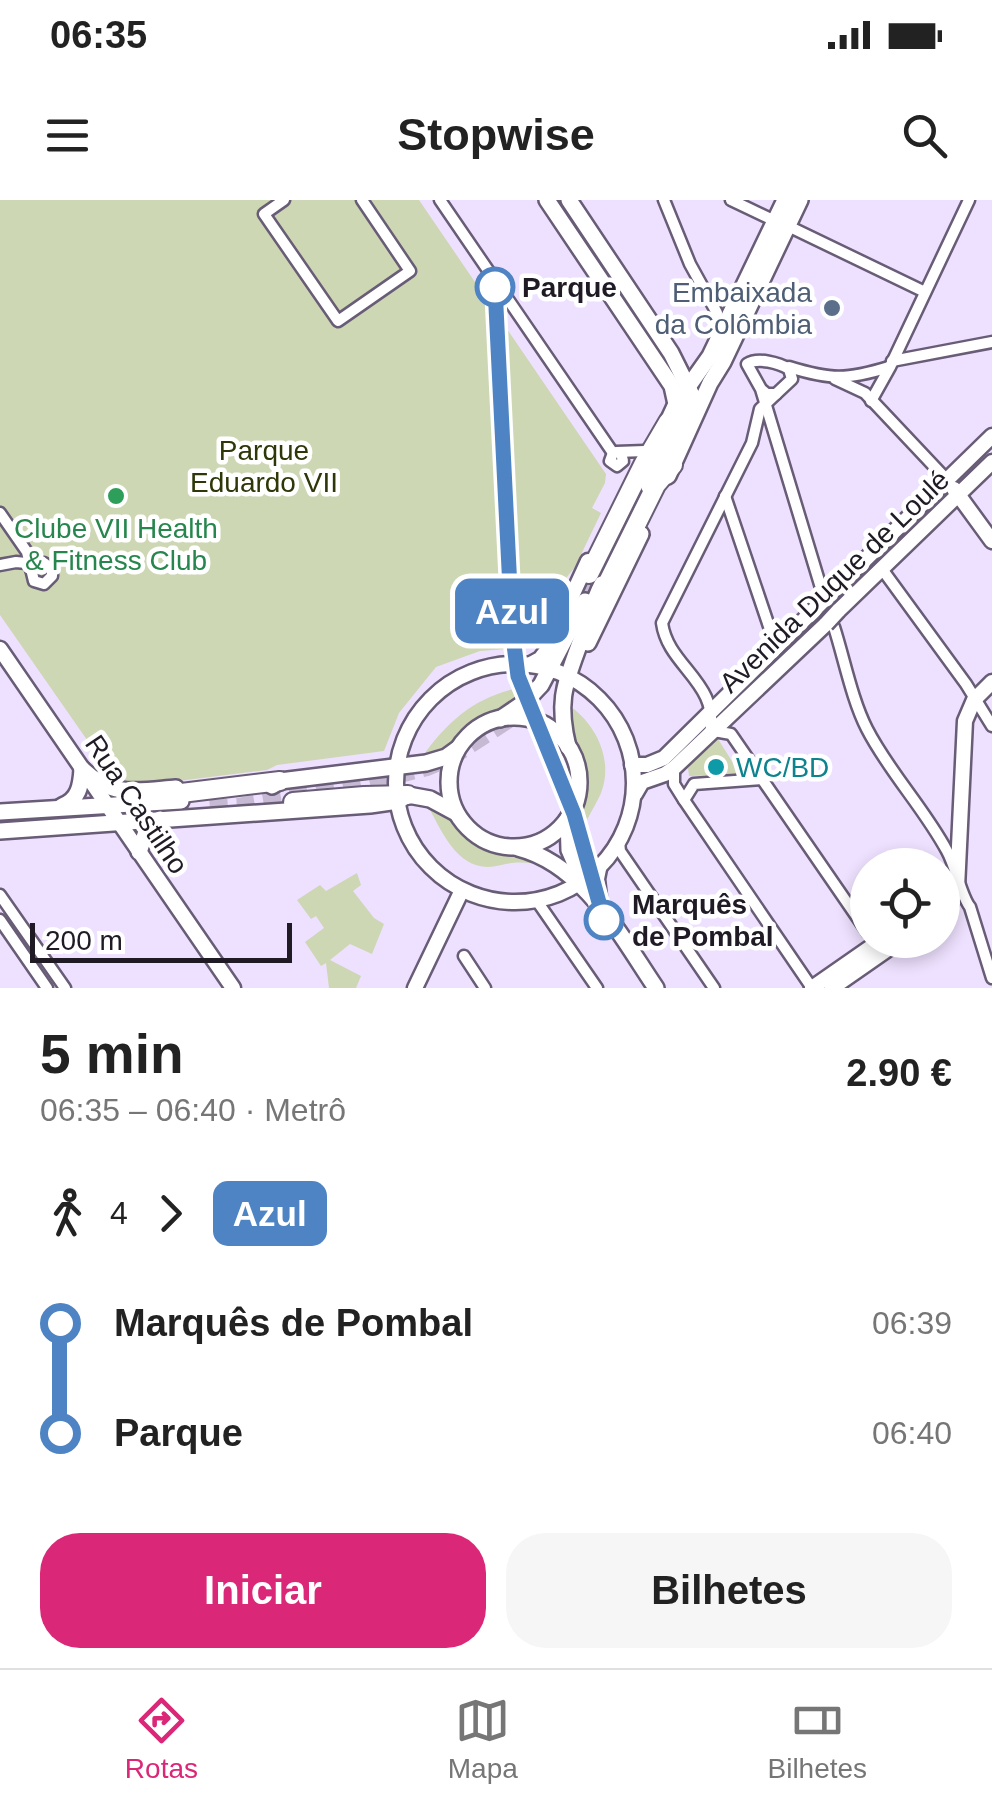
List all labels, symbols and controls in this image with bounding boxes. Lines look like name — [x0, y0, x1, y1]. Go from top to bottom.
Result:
text: 06:35 — [50, 14, 147, 56]
icon: menu — [40, 108, 95, 163]
icon: search — [897, 108, 952, 163]
text: Stopwise — [397, 109, 595, 160]
marker: Parque — [476, 268, 514, 306]
place label: Parque — [522, 272, 617, 303]
place label: Embaixada da Colômbia — [655, 277, 812, 340]
marker: Embaixada da Colômbia — [821, 297, 843, 319]
park label: Parque Eduardo VII — [190, 435, 338, 498]
street label: Avenida Duque de Loulé — [713, 464, 955, 699]
marker: Clube VII Health & Fitness Club — [105, 485, 127, 507]
place label: Clube VII Health & Fitness Club — [14, 513, 218, 576]
line badge: Azul — [442, 578, 582, 644]
text: Azul — [475, 592, 549, 631]
street label: Rua Castilho — [79, 729, 194, 879]
place label: WC/BD — [736, 752, 829, 783]
marker: WC/BD — [705, 756, 727, 778]
map controls — [850, 848, 960, 958]
button: locate — [850, 848, 960, 958]
place label: Marquês de Pombal — [632, 889, 774, 952]
marker: Marquês de Pombal — [585, 901, 623, 939]
scale bar — [30, 918, 292, 963]
text: 200 m — [45, 925, 123, 956]
text: 5 min — [40, 1023, 184, 1085]
text: 2.90 € — [846, 1052, 952, 1094]
text: 06:35 – 06:40 · Metrô — [40, 1092, 346, 1128]
icon: walk — [40, 1186, 95, 1241]
icon: forward — [143, 1186, 198, 1241]
text: Azul — [233, 1194, 307, 1233]
text: 4 — [110, 1195, 128, 1231]
text: Marquês de Pombal — [114, 1302, 473, 1344]
text: 06:39 — [872, 1305, 952, 1341]
text: Parque — [114, 1412, 243, 1454]
text: 06:40 — [872, 1415, 952, 1451]
button: Iniciar — [40, 1533, 486, 1648]
button: Bilhetes — [506, 1533, 952, 1648]
tab: Rotas — [125, 1693, 198, 1785]
tab: Mapa — [448, 1693, 518, 1785]
tab: Bilhetes — [768, 1693, 867, 1785]

